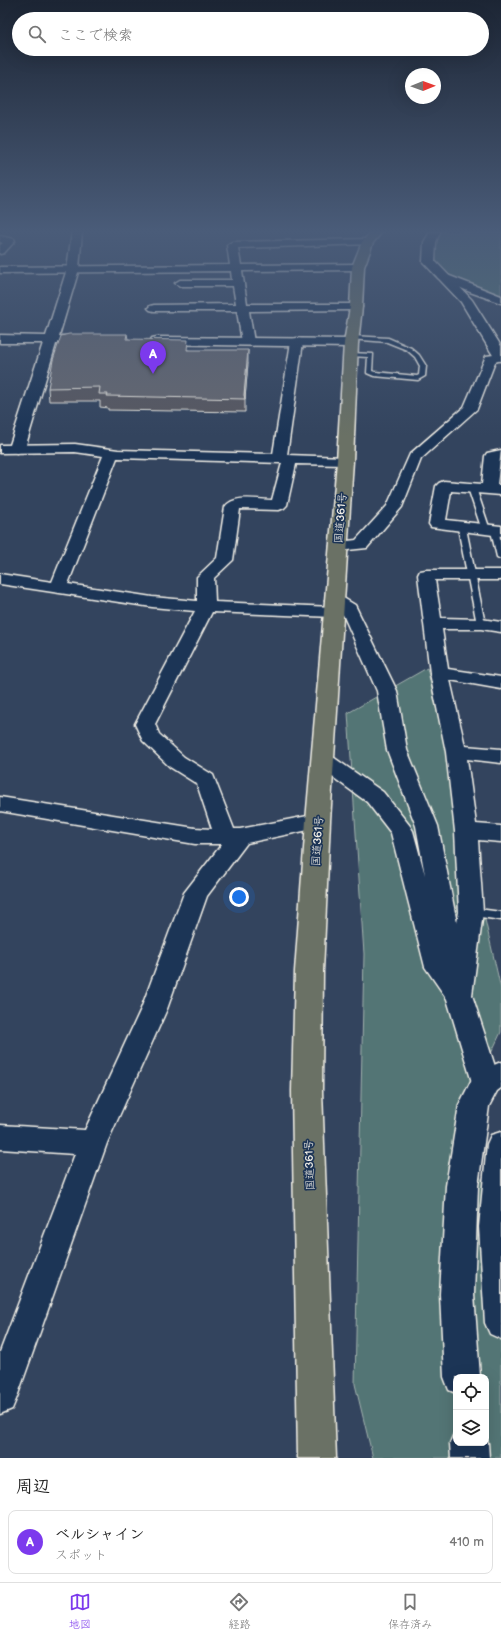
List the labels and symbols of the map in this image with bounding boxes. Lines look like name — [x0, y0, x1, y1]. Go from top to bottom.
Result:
north arrow — [405, 68, 441, 104]
pin: A — [140, 341, 166, 374]
street label: 国道361号 — [332, 492, 349, 544]
street label: 国道361号 — [309, 815, 326, 867]
your location — [229, 887, 249, 907]
street label: 国道361号 — [302, 1139, 317, 1191]

